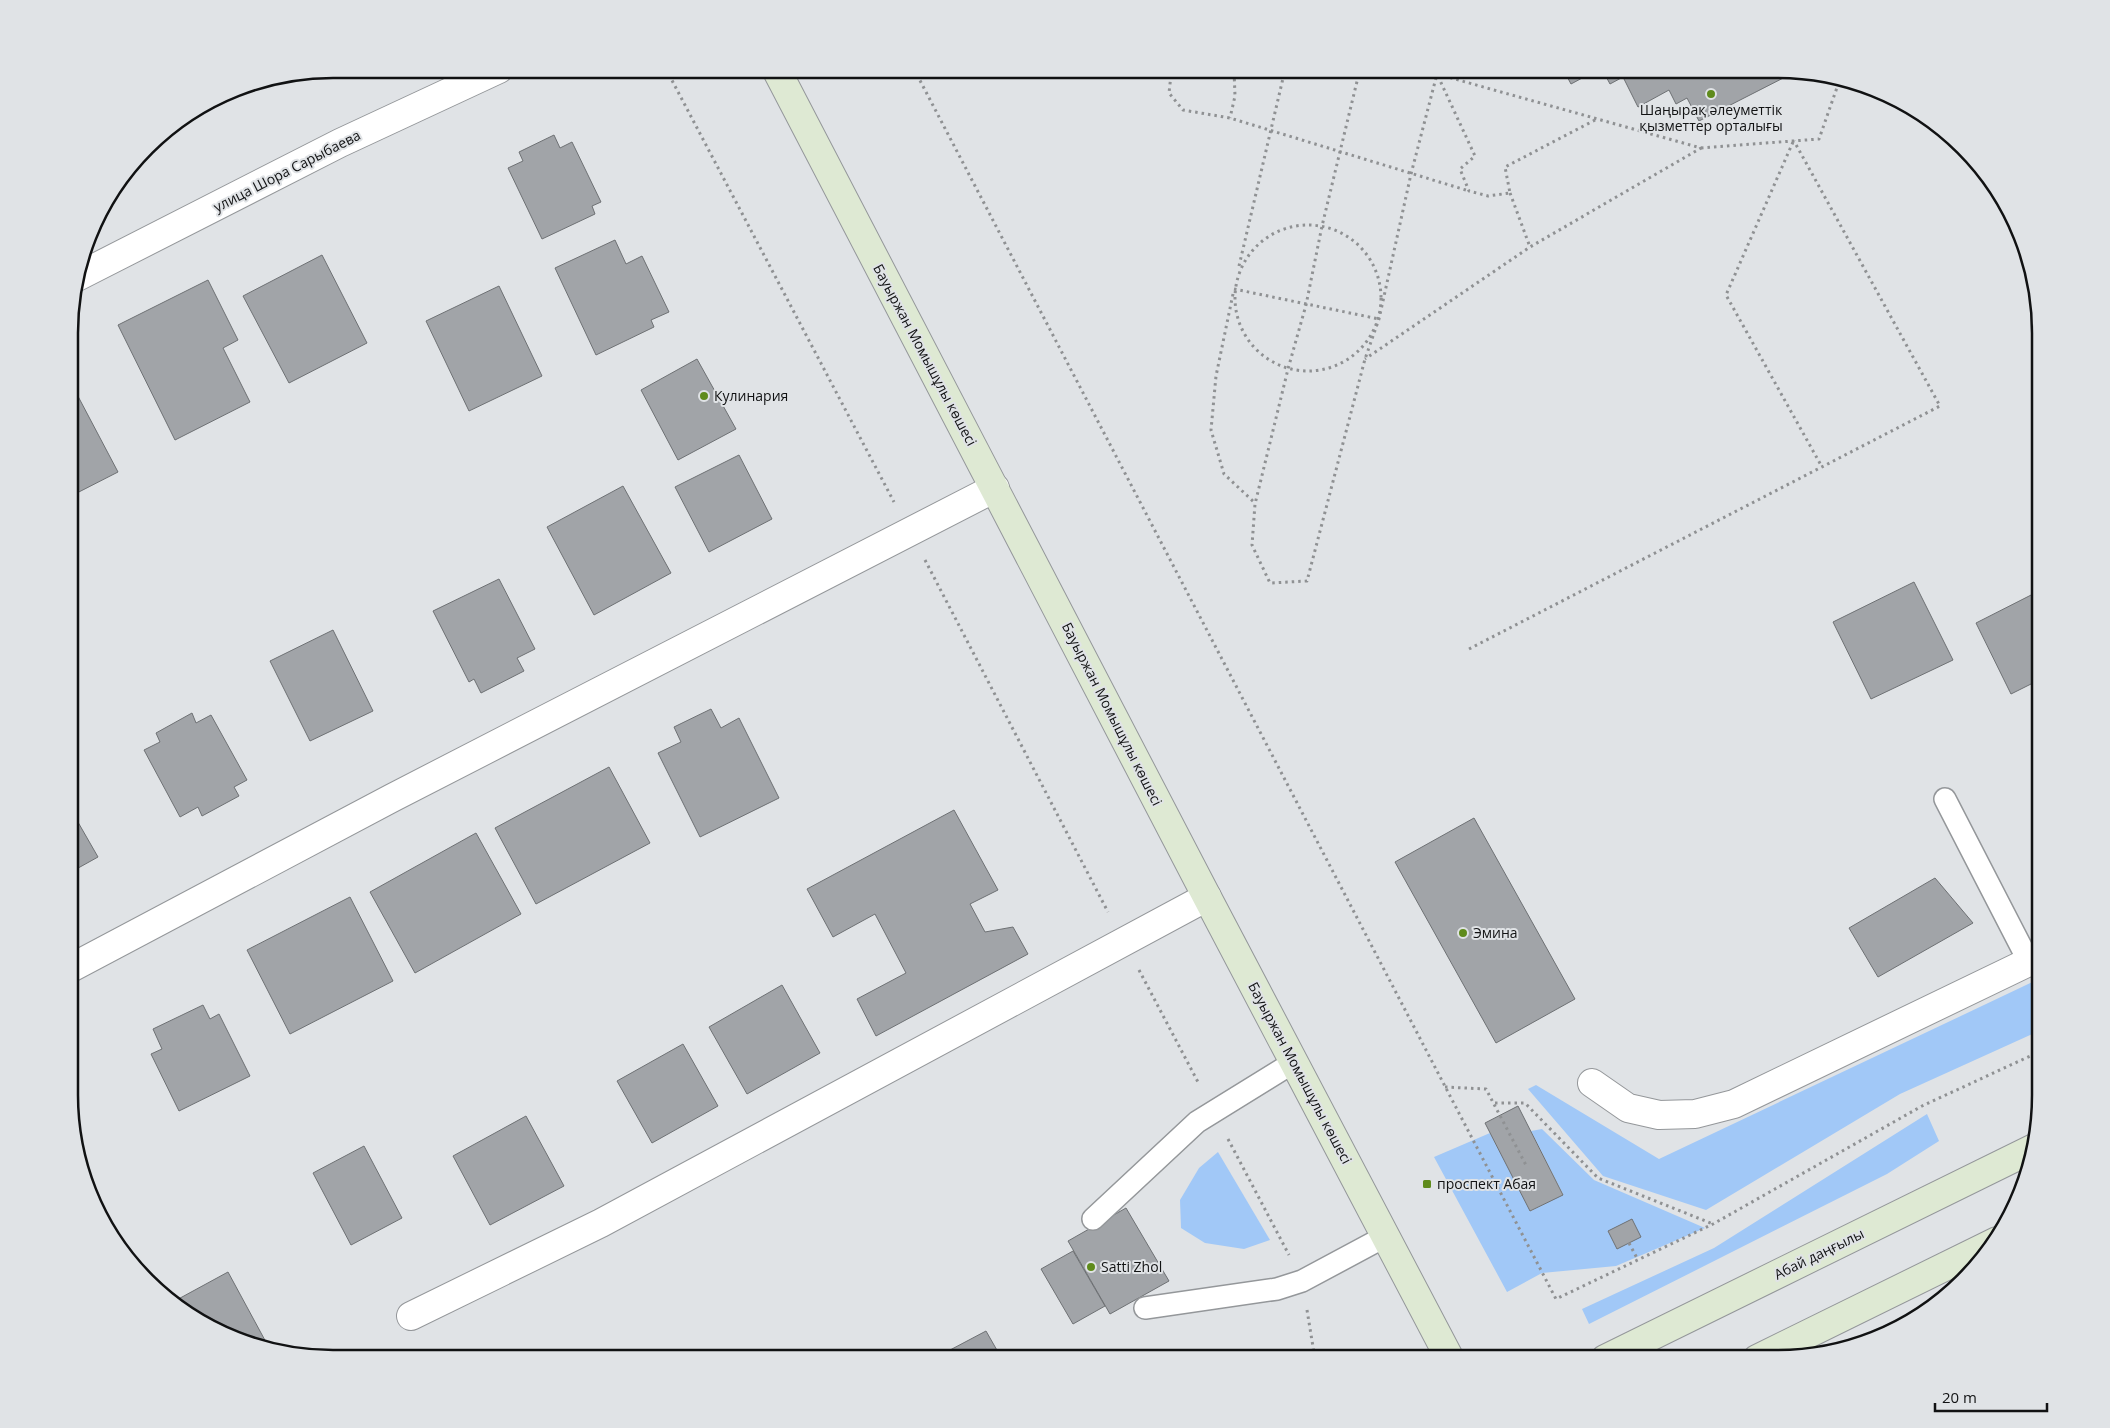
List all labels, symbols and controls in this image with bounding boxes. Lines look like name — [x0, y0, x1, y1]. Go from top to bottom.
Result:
marker: Шаңырақ әлеуметтік қызметтер орталығы — [1705, 88, 1717, 100]
place label: Шаңырақ әлеуметтік қызметтер орталығы — [1639, 100, 1783, 135]
street label: улица Шора Сарыбаева — [210, 125, 364, 216]
street label: Бауыржан Момышұлы көшесі — [869, 261, 982, 449]
place label: Кулинария — [714, 386, 788, 405]
marker: Кулинария — [698, 390, 710, 402]
street label: Бауыржан Момышұлы көшесі — [1058, 619, 1167, 809]
place label: Эмина — [1473, 923, 1518, 942]
marker: Эмина — [1457, 927, 1469, 939]
street label: Бауыржан Момышұлы көшесі — [1244, 979, 1357, 1167]
place label: проспект Абая — [1437, 1174, 1536, 1193]
marker: проспект Абая — [1421, 1178, 1433, 1190]
street label: Абай даңғылы — [1771, 1224, 1867, 1284]
place label: Satti Zhol — [1101, 1257, 1162, 1276]
marker: Satti Zhol — [1085, 1261, 1097, 1273]
scale bar — [1935, 1380, 2048, 1412]
text: 20 m — [1942, 1387, 1977, 1407]

